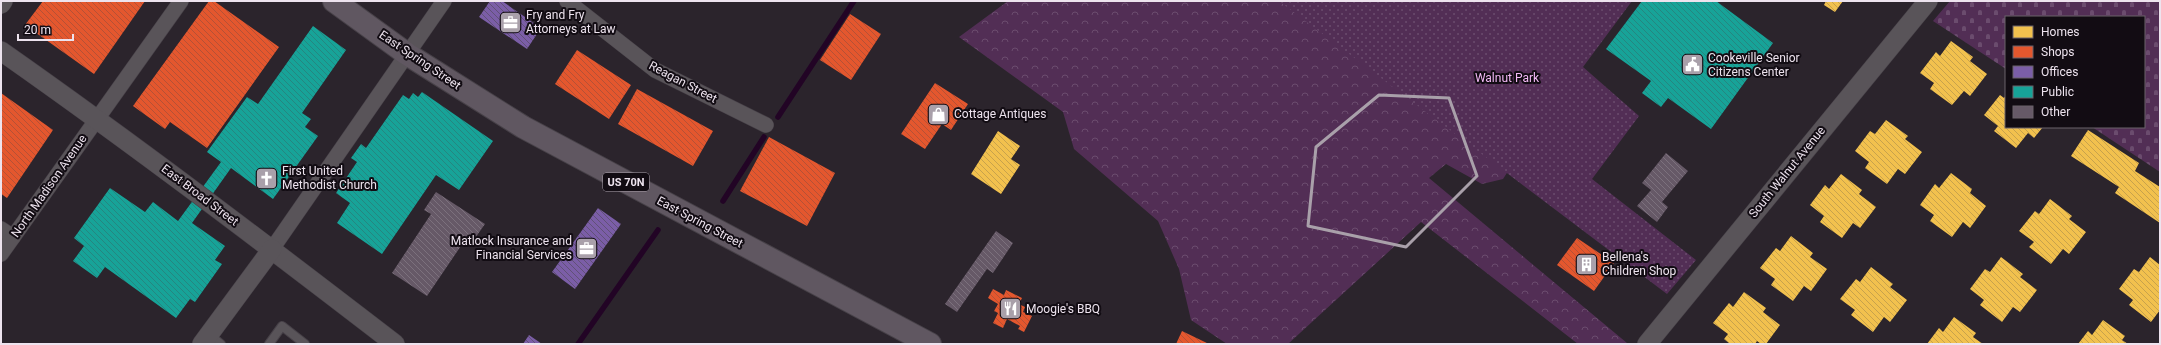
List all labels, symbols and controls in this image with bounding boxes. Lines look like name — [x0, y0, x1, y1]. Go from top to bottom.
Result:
place label: Fry and Fry Attorneys at Law — [526, 8, 616, 36]
office icon: Fry and Fry Attorneys at Law — [497, 9, 523, 35]
scale bar — [18, 16, 73, 42]
legend — [2005, 16, 2145, 128]
text: 20 m — [24, 23, 51, 37]
text: Homes — [2041, 25, 2079, 39]
street label: East Spring Street — [377, 28, 463, 92]
text: Shops — [2041, 45, 2075, 59]
place label: Cookeville Senior Citizens Center — [1708, 51, 1800, 79]
public building icon: Cookeville Senior Citizens Center — [1680, 52, 1706, 78]
street label: Reagan Street — [647, 58, 719, 106]
text: Offices — [2041, 65, 2078, 79]
park label: Walnut Park — [1475, 71, 1540, 85]
text: Public — [2041, 85, 2074, 99]
shop icon: Cottage Antiques — [925, 101, 951, 127]
text: Other — [2041, 105, 2070, 119]
place label: Cottage Antiques — [954, 107, 1046, 121]
street label: South Walnut Avenue — [1746, 124, 1828, 220]
street label: North Madison Avenue — [8, 132, 90, 240]
street label: East Broad Street — [159, 162, 241, 229]
place label: First United Methodist Church — [282, 164, 377, 192]
church icon: First United Methodist Church — [253, 165, 279, 191]
road number: US 70N — [603, 173, 649, 191]
street label: East Spring Street — [655, 193, 745, 251]
place label: Matlock Insurance and Financial Services — [451, 234, 572, 262]
office icon: Matlock Insurance and Financial Services — [574, 235, 600, 261]
place label: Bellena's Children Shop — [1602, 250, 1677, 278]
building icon: Bellena's Children Shop — [1573, 251, 1599, 277]
restaurant icon: Moogie's BBQ — [997, 296, 1023, 322]
place label: Moogie's BBQ — [1026, 302, 1100, 316]

